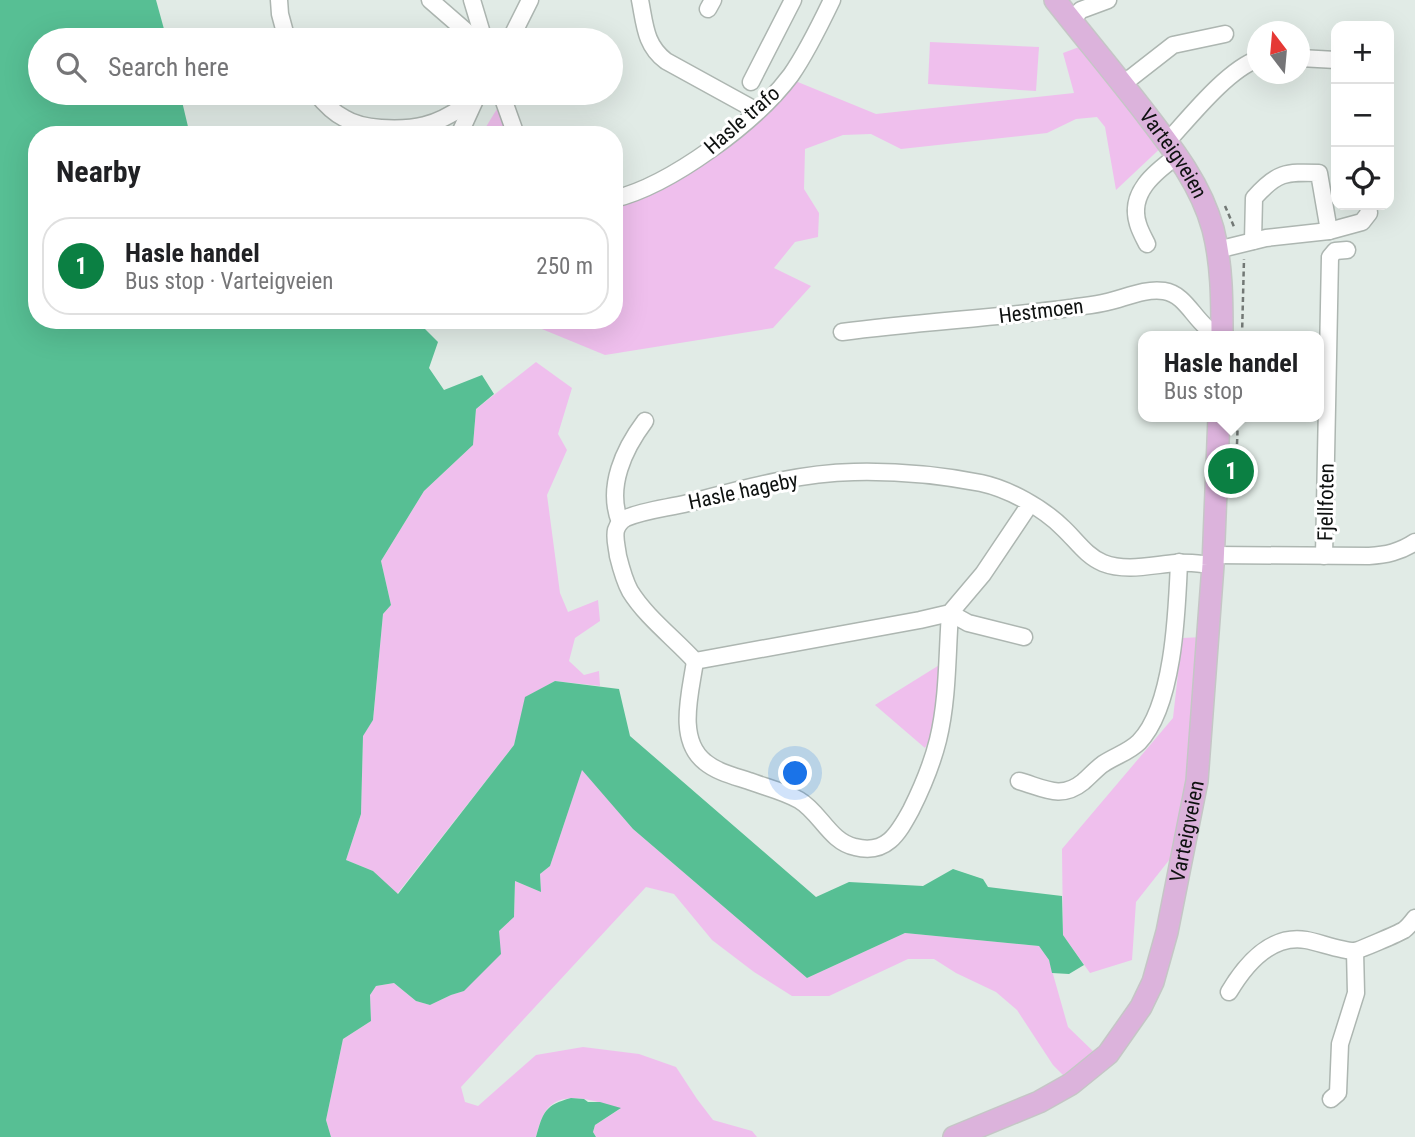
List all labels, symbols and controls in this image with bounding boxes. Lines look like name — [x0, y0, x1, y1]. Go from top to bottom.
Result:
north arrow — [1247, 21, 1310, 84]
map controls — [1331, 21, 1394, 210]
button: + — [1331, 21, 1394, 84]
search box — [28, 28, 623, 105]
icon: search — [52, 48, 90, 86]
text: Search here — [108, 52, 229, 82]
street label: Hasle trafo — [700, 81, 784, 159]
button: − — [1331, 84, 1394, 147]
street label: Varteigveien — [1134, 104, 1212, 202]
button: locate — [1331, 147, 1394, 210]
text: Nearby — [56, 154, 141, 189]
text: Hasle handel — [125, 238, 260, 268]
text: 1 — [75, 253, 87, 280]
text: 250 m — [536, 253, 593, 280]
text: Bus stop · Varteigveien — [125, 268, 333, 295]
street label: Hestmoen — [997, 294, 1085, 328]
popup — [1138, 331, 1324, 422]
text: Hasle handel — [1164, 348, 1298, 378]
text: Bus stop — [1164, 378, 1243, 405]
pin: 1 — [1208, 445, 1254, 497]
street label: Fjellfoten — [1313, 463, 1339, 541]
street label: Hasle hageby — [686, 468, 800, 514]
your location — [778, 756, 812, 790]
street label: Varteigveien — [1165, 778, 1209, 884]

